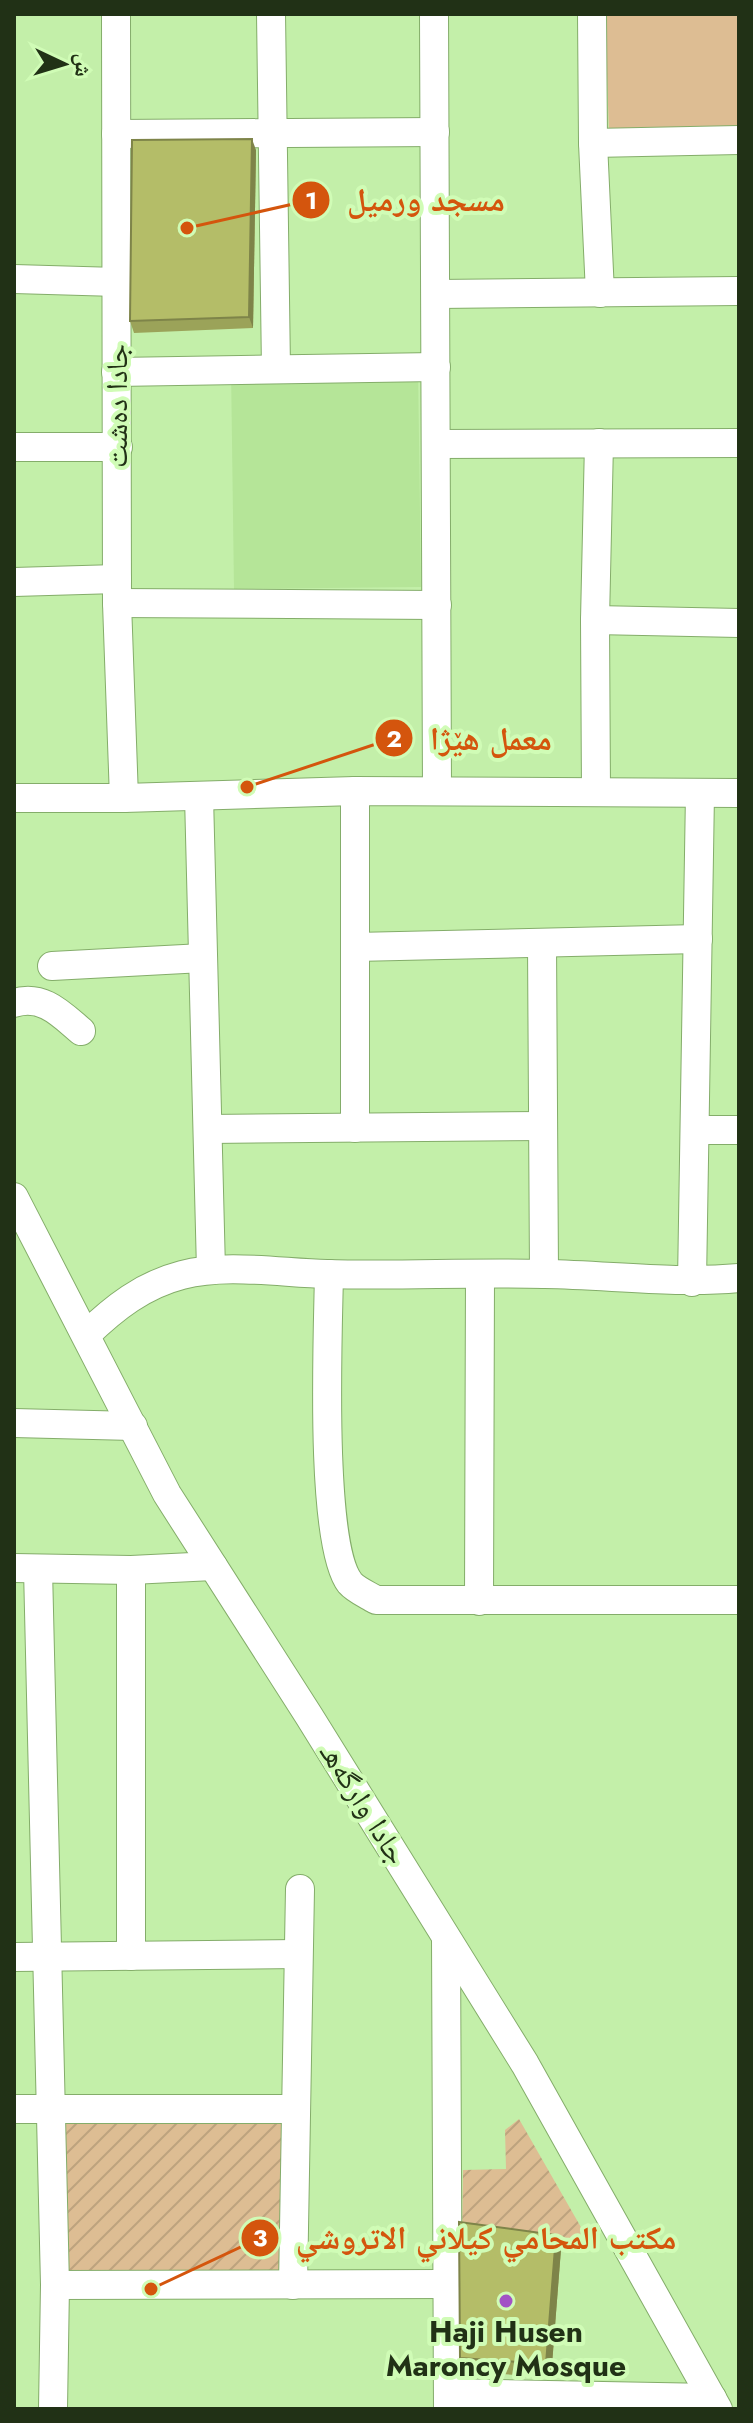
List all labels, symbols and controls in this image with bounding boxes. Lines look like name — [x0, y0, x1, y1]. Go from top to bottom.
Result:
north arrow — [24, 24, 104, 104]
text: ش — [67, 53, 101, 78]
callout: مسجد ورميل — [291, 172, 521, 228]
text: مسجد ورميل — [347, 177, 505, 223]
text: 1 — [305, 183, 317, 218]
street label: جادا دەشت — [95, 344, 138, 468]
callout: معمل ھێژا — [374, 710, 567, 766]
text: معمل ھێژا — [430, 716, 552, 762]
text: 2 — [386, 721, 402, 756]
street label: جادا وارگه‌هـ — [310, 1734, 419, 1873]
callout: مكتب المحامي كيلاني الاتروشي — [240, 2210, 692, 2266]
text: مكتب المحامي كيلاني الاتروشي — [296, 2215, 676, 2263]
text: 3 — [253, 2220, 268, 2255]
marker: Haji Husen Maroncy Mosque — [497, 2292, 515, 2310]
place label: Haji Husen Maroncy Mosque — [386, 2310, 626, 2387]

